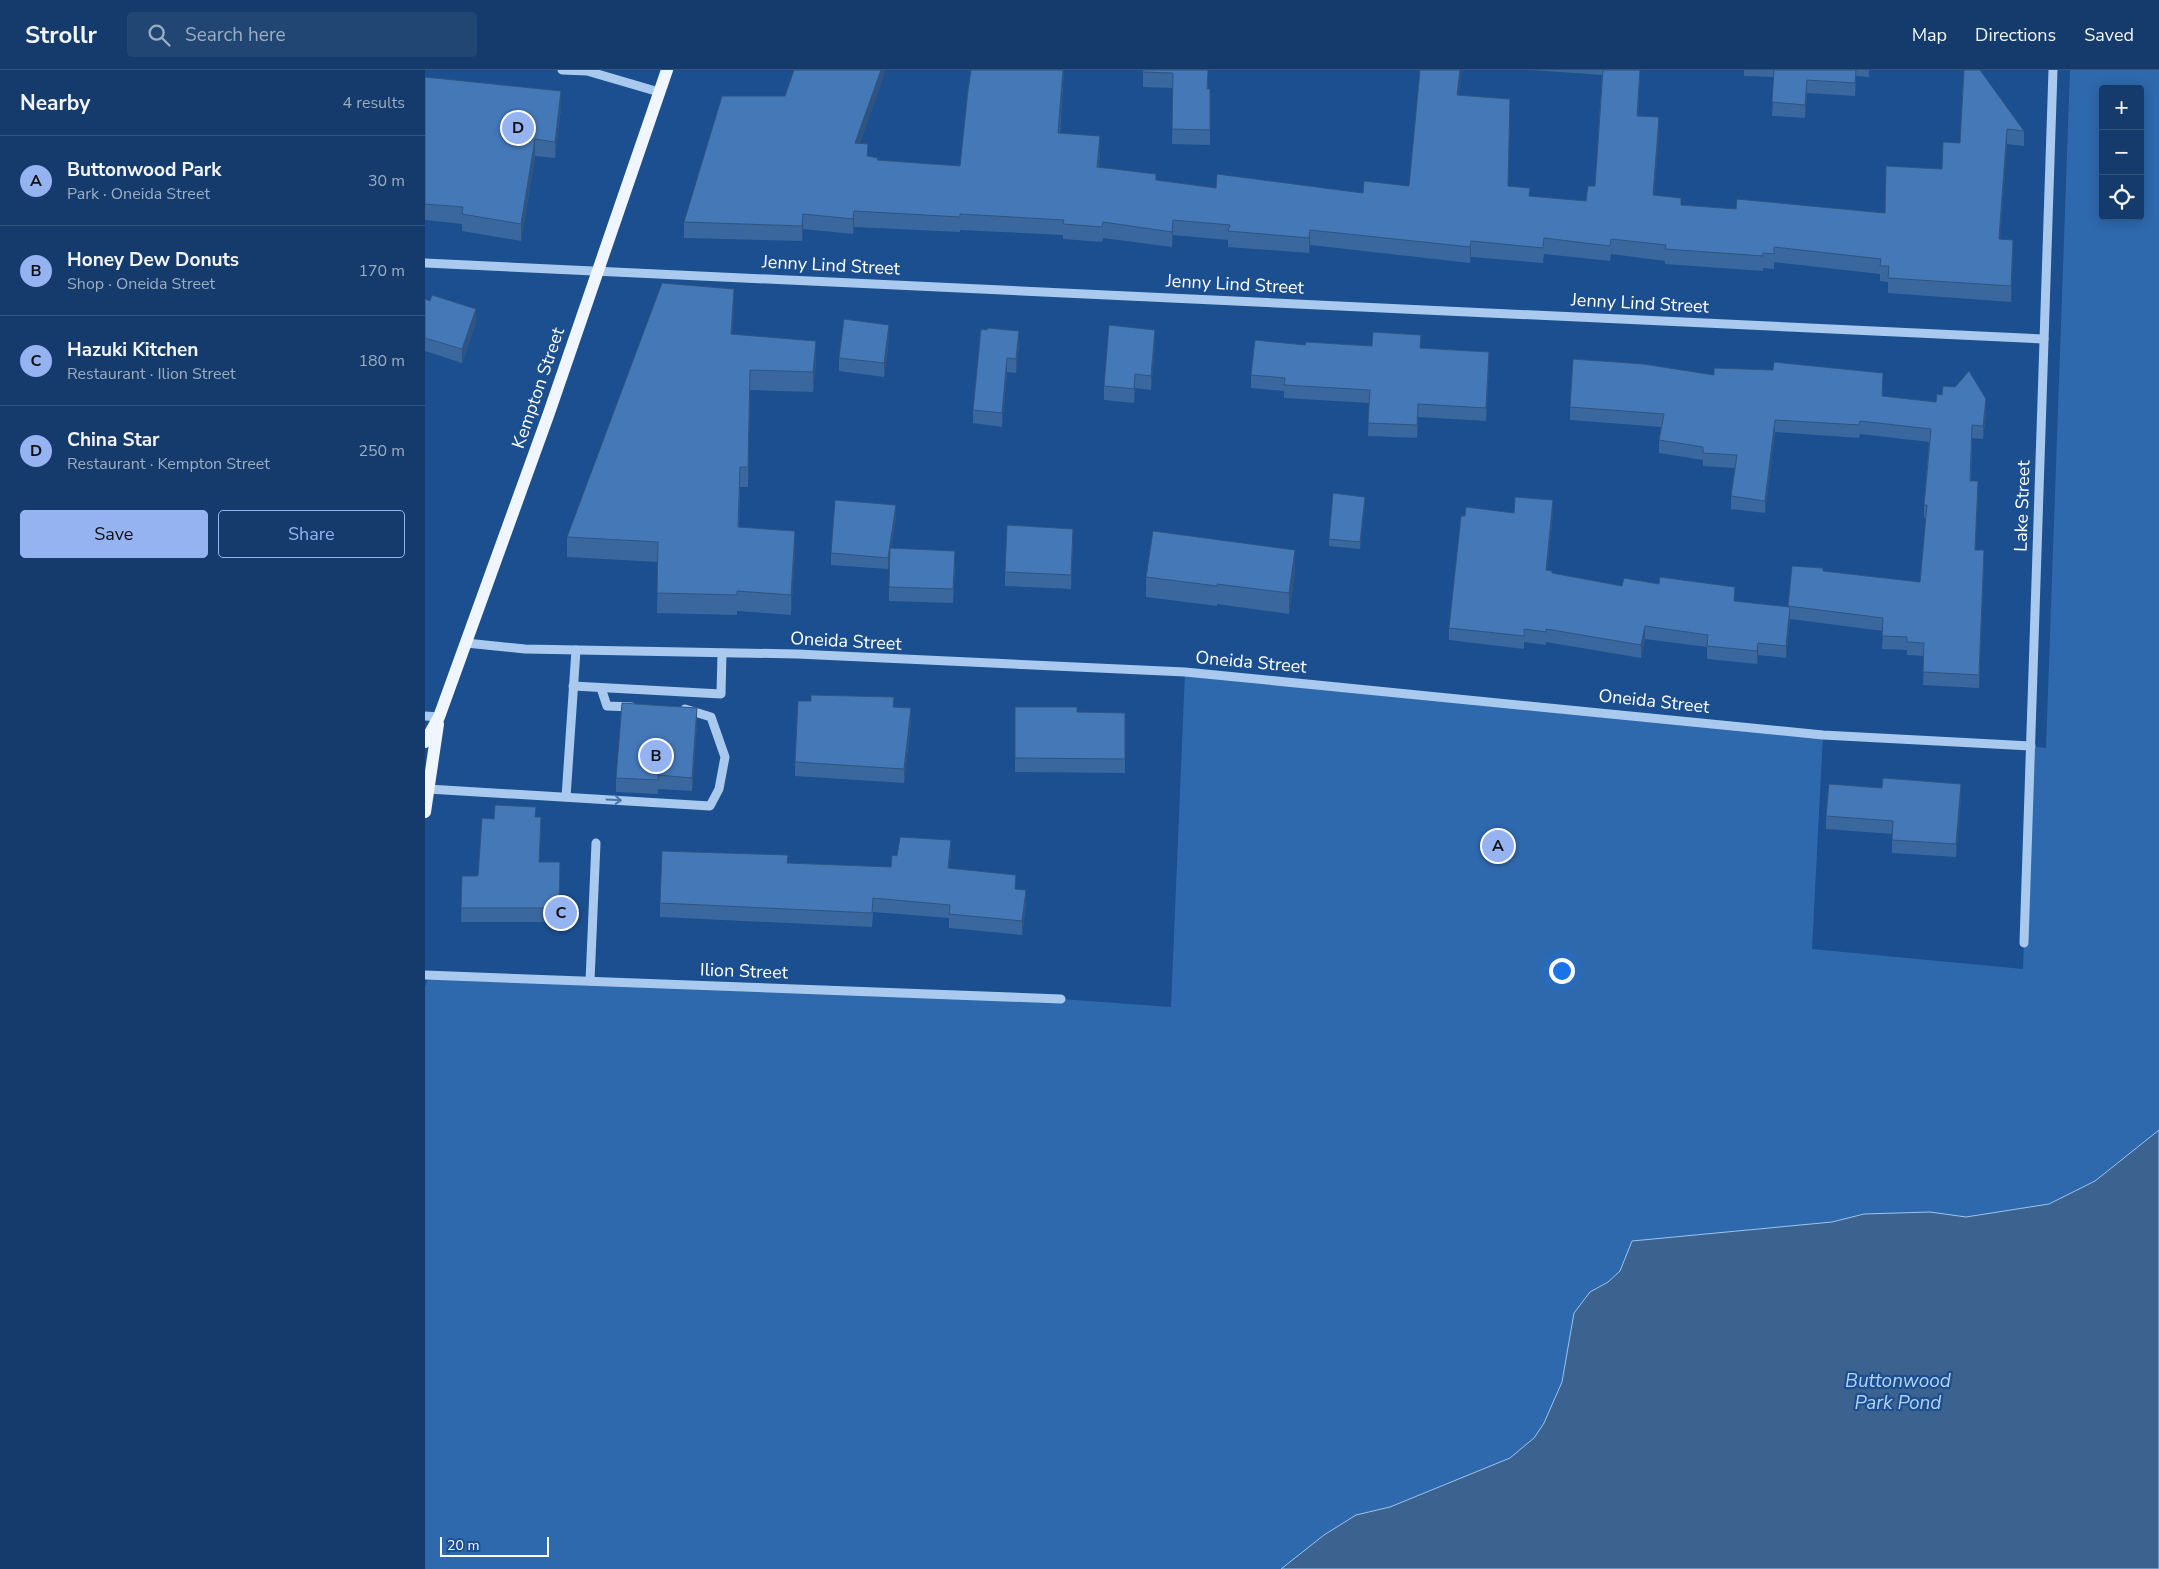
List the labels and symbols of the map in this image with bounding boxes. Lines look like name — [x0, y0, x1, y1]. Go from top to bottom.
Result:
pin: D — [502, 109, 534, 147]
street label: Jenny Lind Street — [760, 249, 901, 281]
street label: Jenny Lind Street — [1164, 268, 1305, 300]
street label: Jenny Lind Street — [1569, 287, 1710, 319]
street label: Kempton Street — [506, 324, 570, 452]
street label: Lake Street — [2008, 459, 2036, 552]
street label: Oneida Street — [790, 626, 903, 656]
street label: Oneida Street — [1194, 645, 1308, 679]
street label: Oneida Street — [1597, 683, 1711, 719]
pin: B — [640, 737, 672, 775]
one-way arrow — [606, 796, 622, 805]
pin: A — [1482, 827, 1514, 865]
pin: C — [545, 894, 577, 932]
street label: Ilion Street — [700, 957, 789, 985]
your location — [1549, 958, 1575, 984]
water label: Buttonwood Park Pond — [1845, 1368, 1952, 1416]
scale bar — [440, 1534, 549, 1557]

